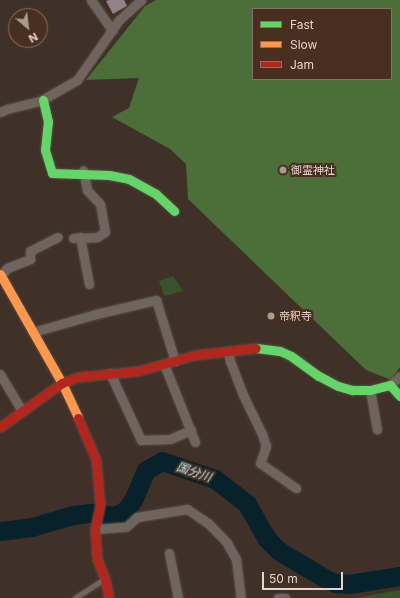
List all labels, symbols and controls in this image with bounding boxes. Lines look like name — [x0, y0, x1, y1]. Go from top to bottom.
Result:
north arrow — [8, 8, 48, 48]
legend — [252, 8, 392, 80]
text: Fast — [290, 17, 314, 32]
text: N — [26, 30, 40, 46]
text: Slow — [290, 37, 317, 52]
text: Jam — [290, 57, 314, 72]
place label: 御霊神社 — [291, 163, 335, 177]
marker: 御霊神社 — [278, 165, 288, 175]
place label: 帝釈寺 — [279, 309, 312, 323]
marker: 帝釈寺 — [266, 311, 276, 321]
water label: 国分川 — [175, 459, 213, 485]
scale bar — [264, 564, 345, 590]
text: 50 m — [269, 571, 298, 586]

